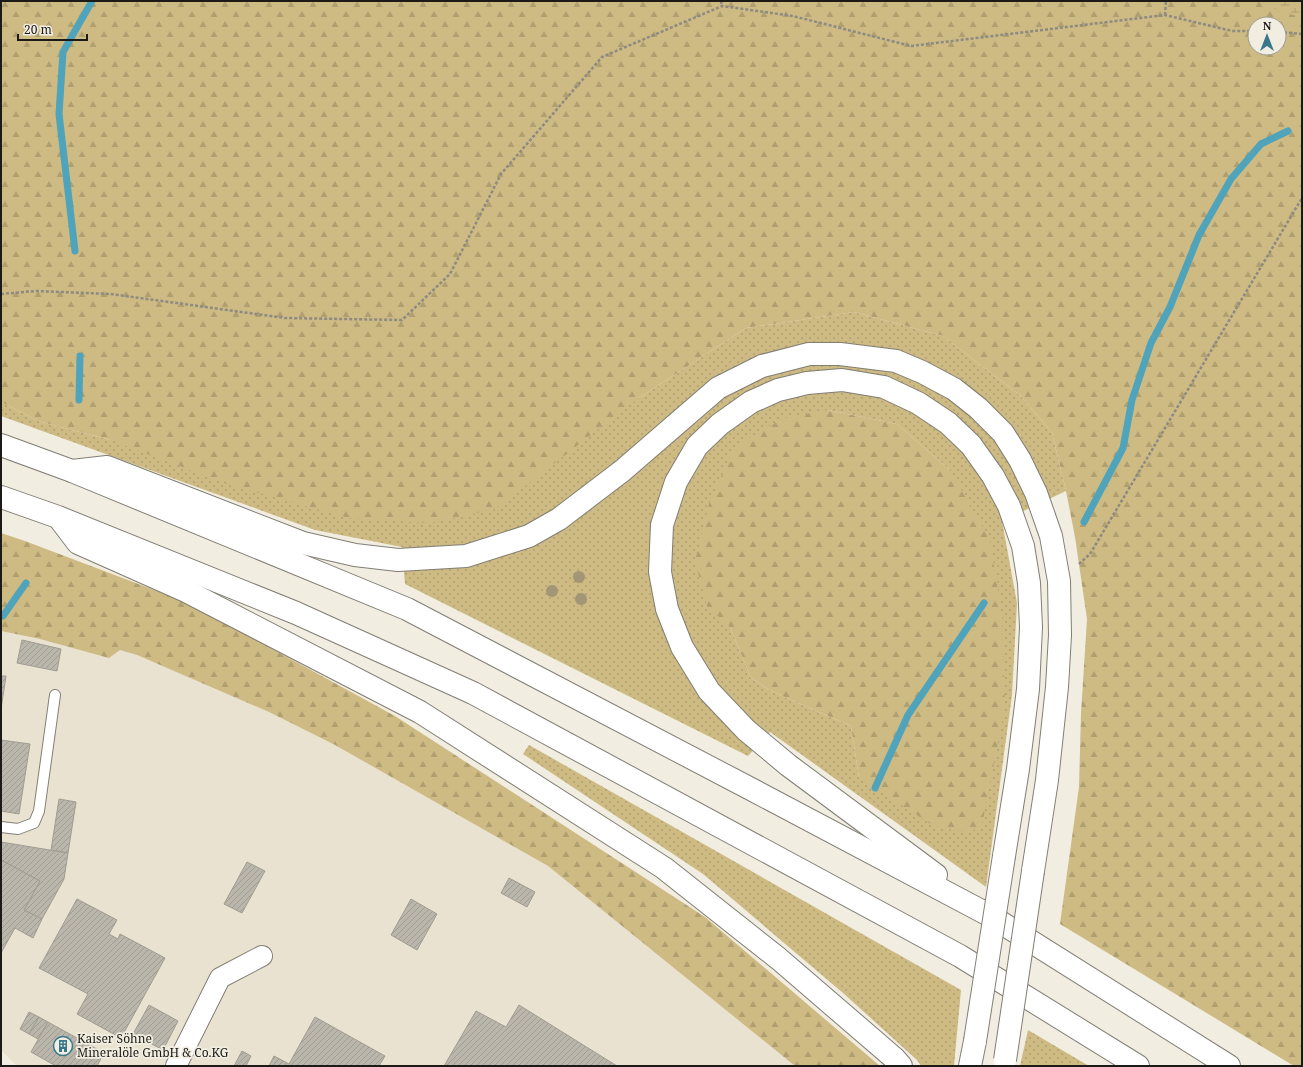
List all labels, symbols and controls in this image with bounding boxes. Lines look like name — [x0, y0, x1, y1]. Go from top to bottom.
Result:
scale bar — [18, 16, 87, 42]
north arrow — [1247, 16, 1287, 56]
text: N — [1263, 18, 1272, 33]
text: 20 m — [24, 21, 52, 38]
place label: Kaiser Söhne Mineralöle GmbH & Co.KG — [77, 1030, 229, 1061]
building icon: Kaiser Söhne Mineralöle GmbH & Co.KG — [52, 1035, 74, 1057]

